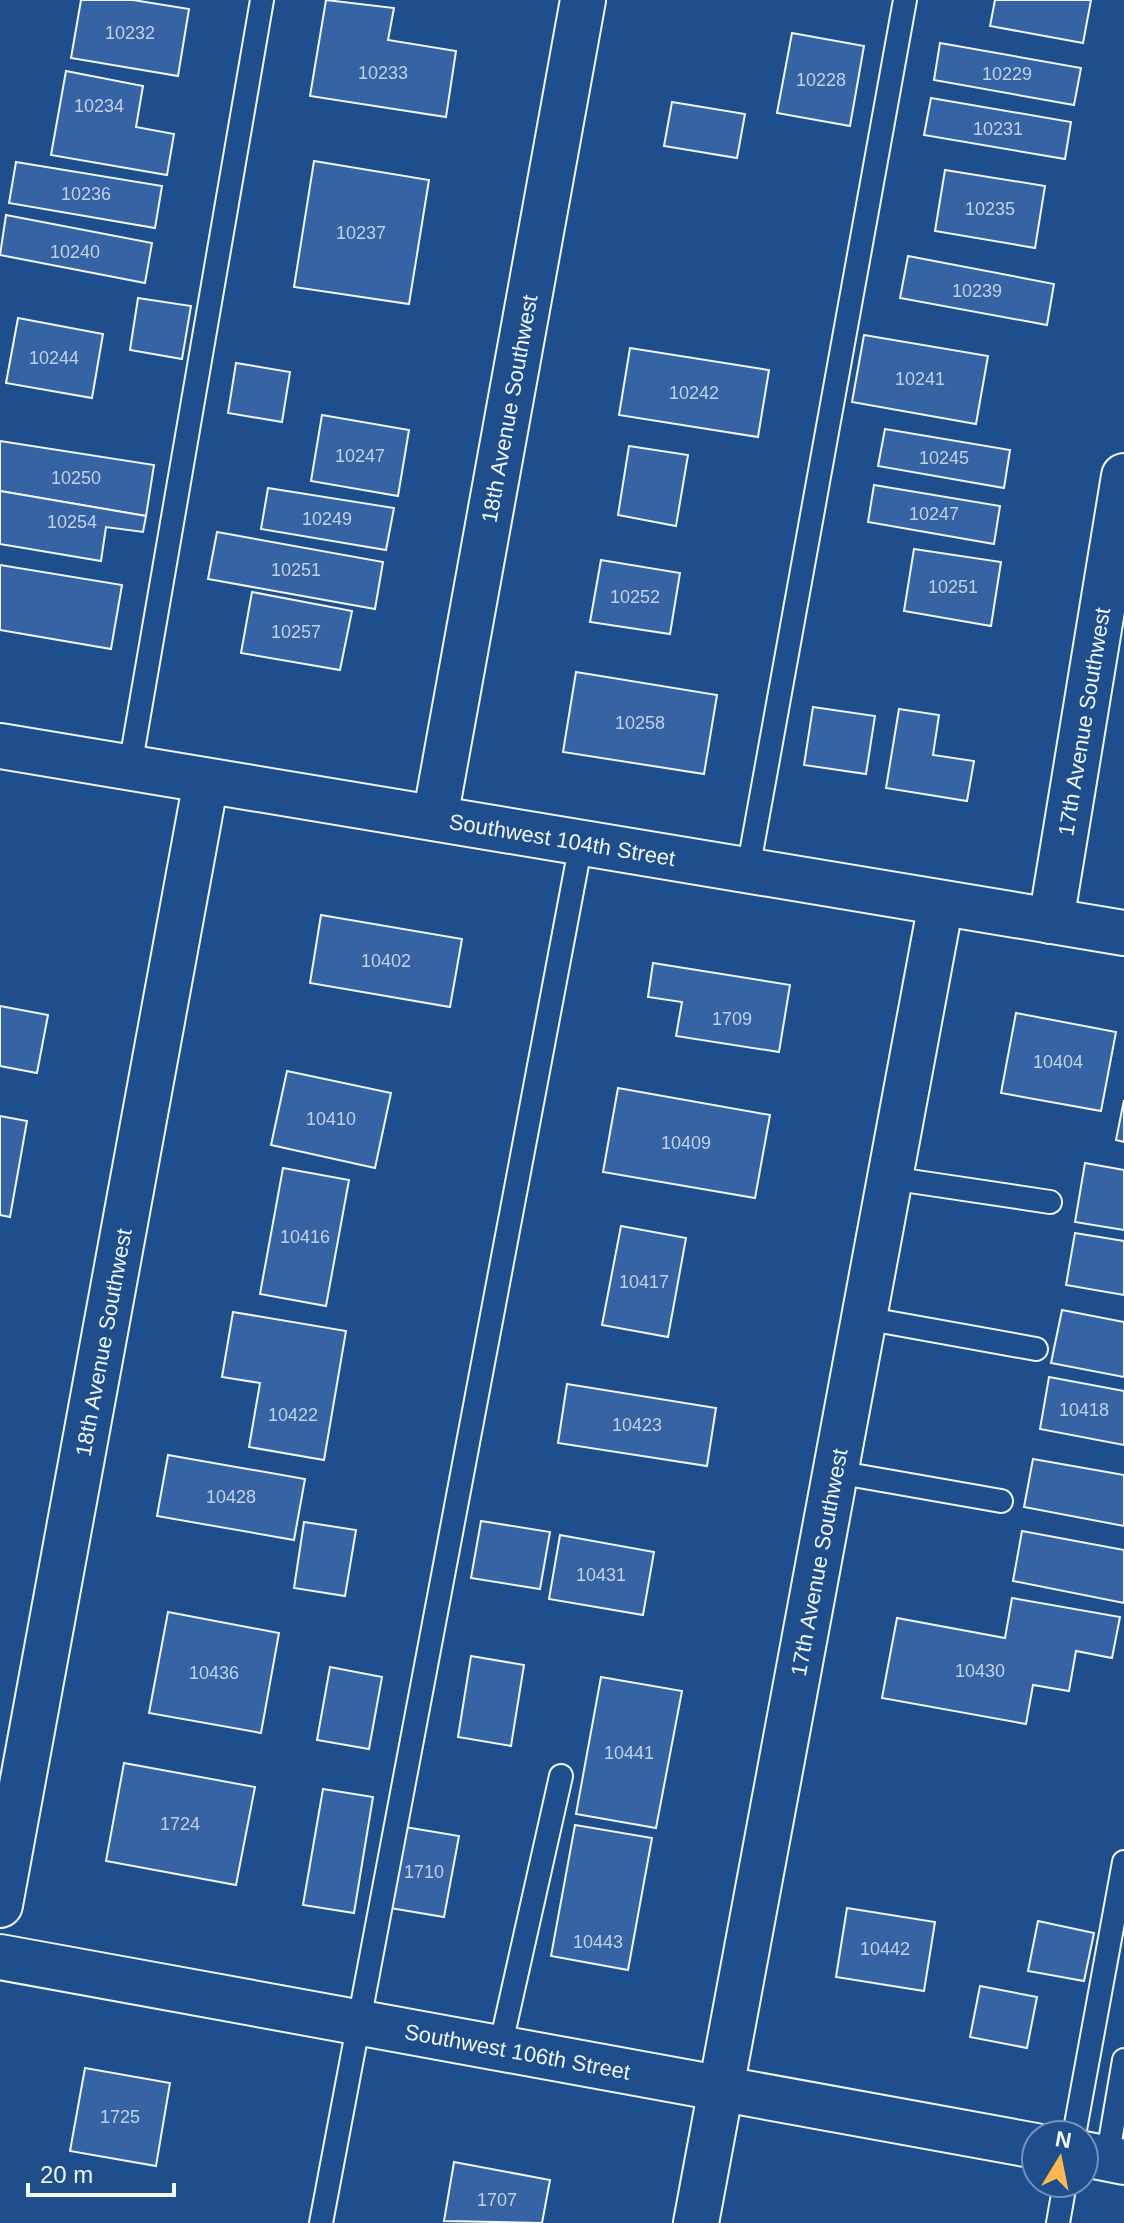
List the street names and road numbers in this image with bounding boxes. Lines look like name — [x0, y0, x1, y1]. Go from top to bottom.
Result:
street label: 18th Avenue Southwest — [476, 293, 542, 525]
street label: 17th Avenue Southwest — [1053, 606, 1115, 838]
street label: Southwest 104th Street — [447, 808, 677, 871]
street label: 18th Avenue Southwest — [70, 1227, 136, 1458]
street label: 17th Avenue Southwest — [785, 1446, 852, 1678]
street label: Southwest 106th Street — [403, 2019, 632, 2084]

